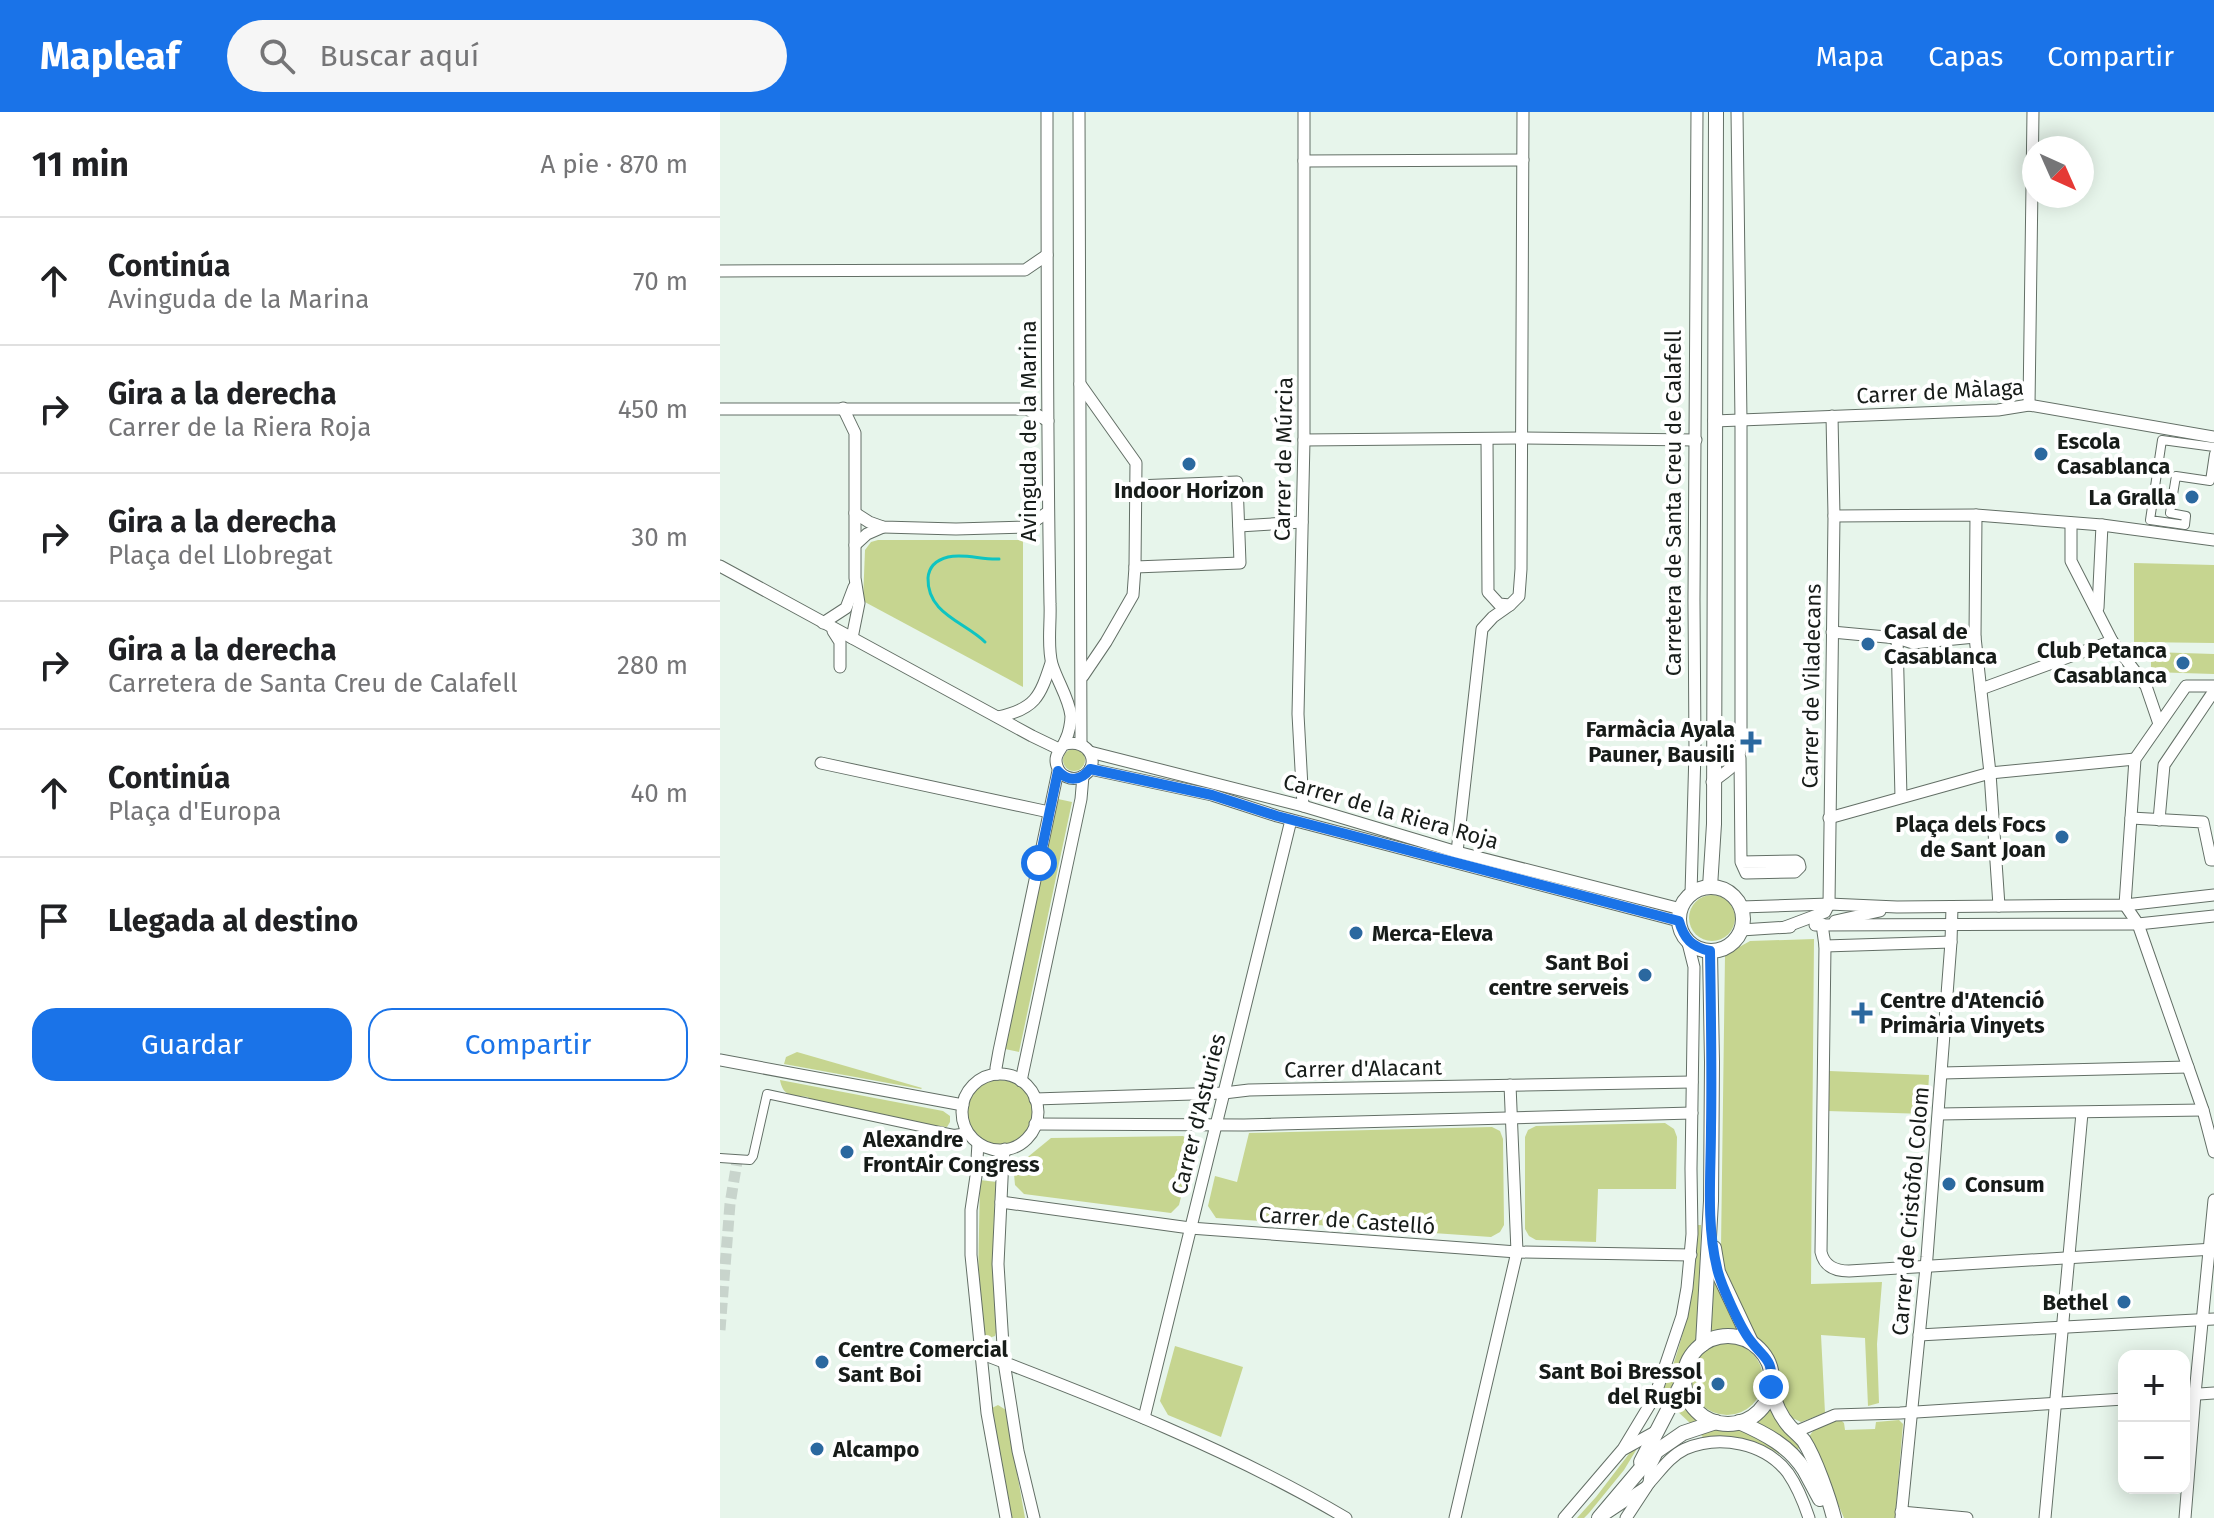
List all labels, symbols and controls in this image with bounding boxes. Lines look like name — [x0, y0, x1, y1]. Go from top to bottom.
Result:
search box — [227, 20, 787, 92]
text: Mapleaf — [40, 33, 179, 79]
icon: search — [255, 34, 299, 78]
text: Buscar aquí — [319, 38, 479, 74]
text: Mapa — [1816, 40, 1884, 73]
text: Capas — [1928, 40, 2003, 73]
text: Compartir — [2047, 40, 2174, 73]
north arrow — [2022, 136, 2094, 208]
text: 11 min — [32, 144, 129, 185]
text: A pie · 870 m — [540, 149, 688, 180]
text: Continúa — [108, 248, 230, 284]
icon: ahead — [32, 259, 76, 303]
text: 70 m — [633, 266, 688, 297]
text: Avinguda de la Marina — [108, 284, 369, 315]
street label: Avinguda de la Marina — [1015, 320, 1042, 542]
street label: Carretera de Santa Creu de Calafell — [1660, 330, 1687, 676]
street label: Carrer de Màlaga — [1856, 374, 2024, 409]
text: Gira a la derecha — [108, 376, 337, 412]
street label: Carrer de Múrcia — [1269, 377, 1298, 541]
icon: right — [32, 387, 76, 431]
text: 450 m — [618, 394, 688, 425]
text: Carrer de la Riera Roja — [108, 412, 371, 443]
place label: Escola Casablanca — [2057, 428, 2170, 480]
marker: Escola Casablanca — [2032, 445, 2050, 463]
marker: Indoor Horizon — [1180, 455, 1198, 473]
place label: Indoor Horizon — [1114, 477, 1264, 504]
place label: La Gralla — [2089, 484, 2176, 511]
marker: La Gralla — [2183, 488, 2201, 506]
text: Gira a la derecha — [108, 504, 337, 540]
icon: right — [32, 515, 76, 559]
text: 30 m — [631, 522, 688, 553]
text: Plaça del Llobregat — [108, 540, 333, 571]
street label: Carrer de Viladecans — [1796, 583, 1827, 789]
place label: Casal de Casablanca — [1884, 618, 1997, 670]
text: Gira a la derecha — [108, 632, 337, 668]
marker: Casal de Casablanca — [1859, 635, 1877, 653]
place label: Club Petanca Casablanca — [2037, 637, 2167, 689]
icon: right — [32, 643, 76, 687]
text: 280 m — [617, 650, 688, 681]
marker: Club Petanca Casablanca — [2174, 654, 2192, 672]
text: Carretera de Santa Creu de Calafell — [108, 668, 518, 699]
place label: Farmàcia Ayala Pauner, Bausili — [1586, 716, 1735, 768]
marker: Farmàcia Ayala Pauner, Bausili — [1742, 733, 1760, 751]
text: Continúa — [108, 760, 230, 796]
street label: Carrer de la Riera Roja — [1280, 768, 1502, 855]
icon: ahead — [32, 771, 76, 815]
text: 40 m — [630, 778, 688, 809]
text: Plaça d'Europa — [108, 796, 281, 827]
place label: Plaça dels Focs de Sant Joan — [1895, 811, 2046, 863]
marker: Plaça dels Focs de Sant Joan — [2053, 828, 2071, 846]
route start — [1021, 845, 1057, 881]
icon: arrive — [32, 899, 76, 943]
text: Llegada al destino — [108, 903, 358, 939]
place label: Merca-Eleva — [1372, 920, 1493, 947]
marker: Merca-Eleva — [1347, 924, 1365, 942]
place label: Sant Boi centre serveis — [1488, 949, 1629, 1001]
marker: Sant Boi centre serveis — [1636, 966, 1654, 984]
place label: Centre d'Atenció Primària Vinyets — [1880, 987, 2045, 1039]
marker: Centre d'Atenció Primària Vinyets — [1851, 1002, 1873, 1024]
button: Guardar — [32, 1008, 352, 1081]
button: Compartir — [368, 1008, 688, 1081]
street label: Carrer d'Asturies — [1165, 1031, 1231, 1197]
street label: Carrer d'Alacant — [1284, 1054, 1442, 1083]
street label: Carrer de Cristòfol Colom — [1886, 1085, 1935, 1337]
place label: Alexandre FrontAir Congress — [862, 1126, 1040, 1178]
marker: Alexandre FrontAir Congress — [838, 1143, 856, 1161]
place label: Consum — [1965, 1171, 2045, 1198]
marker: Consum — [1940, 1175, 1958, 1193]
street label: Carrer de Castelló — [1258, 1201, 1436, 1240]
place label: Bethel — [2042, 1289, 2108, 1316]
marker: Bethel — [2115, 1293, 2133, 1311]
place label: Centre Comercial Sant Boi — [838, 1336, 1009, 1388]
map controls — [2118, 1350, 2190, 1494]
button: + — [2118, 1350, 2190, 1422]
marker: Centre Comercial Sant Boi — [813, 1353, 831, 1371]
place label: Sant Boi Bressol del Rugbi — [1539, 1358, 1702, 1410]
route end — [1753, 1369, 1789, 1405]
marker: Sant Boi Bressol del Rugbi — [1709, 1375, 1727, 1393]
button: − — [2118, 1422, 2190, 1494]
place label: Alcampo — [832, 1436, 920, 1463]
marker: Alcampo — [808, 1440, 826, 1458]

